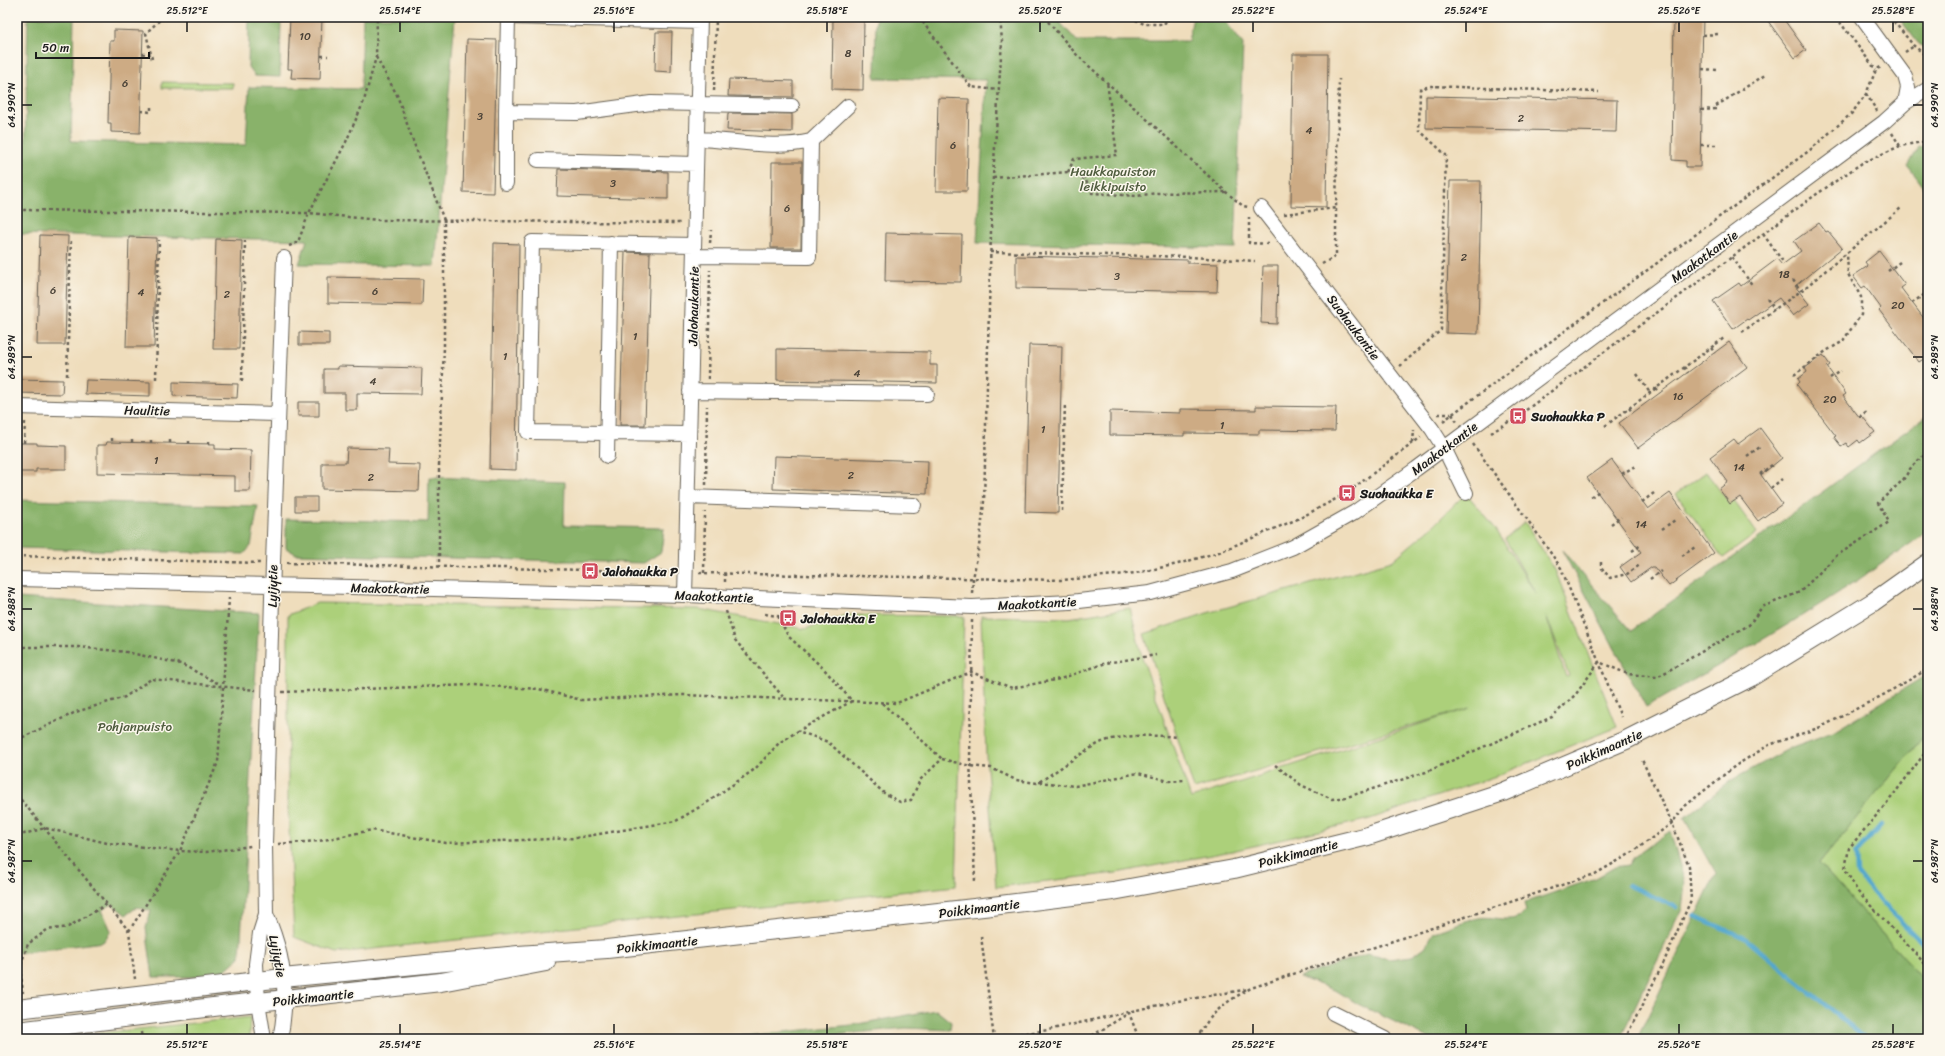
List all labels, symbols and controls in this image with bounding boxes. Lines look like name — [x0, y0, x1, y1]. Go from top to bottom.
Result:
text: 25.512°E — [167, 2, 209, 20]
text: 25.514°E — [379, 2, 422, 20]
text: 25.516°E — [594, 2, 636, 20]
text: 25.518°E — [806, 2, 849, 20]
text: 25.520°E — [1019, 2, 1063, 20]
text: 25.522°E — [1232, 2, 1276, 20]
text: 25.524°E — [1445, 2, 1489, 20]
text: 25.526°E — [1658, 2, 1702, 20]
text: 25.528°E — [1872, 2, 1916, 20]
house number: 10 — [299, 27, 311, 46]
scale bar — [36, 34, 149, 60]
text: 50 m — [42, 37, 69, 59]
house number: 8 — [845, 44, 852, 63]
house number: 6 — [122, 74, 128, 93]
text: 64.990°N — [3, 83, 21, 127]
text: 64.990°N — [1926, 83, 1944, 127]
house number: 3 — [477, 107, 483, 126]
house number: 2 — [1518, 109, 1525, 128]
house number: 4 — [1306, 121, 1313, 140]
house number: 6 — [950, 136, 956, 155]
park label: Haukkapuiston leikkipuisto — [1070, 160, 1156, 198]
house number: 3 — [610, 174, 616, 193]
house number: 6 — [784, 199, 790, 218]
street label: Maakotkantie — [1666, 224, 1743, 289]
house number: 2 — [1461, 248, 1468, 267]
house number: 18 — [1778, 265, 1790, 284]
street label: Jalohaukantie — [681, 266, 706, 347]
house number: 3 — [1114, 267, 1120, 286]
house number: 6 — [50, 281, 56, 300]
house number: 6 — [372, 282, 378, 301]
house number: 4 — [138, 283, 145, 302]
house number: 2 — [224, 285, 231, 304]
street label: Suohaukantie — [1321, 289, 1387, 366]
house number: 20 — [1891, 296, 1905, 315]
house number: 1 — [633, 327, 638, 346]
text: 64.989°N — [3, 335, 21, 379]
text: 64.989°N — [1926, 335, 1944, 379]
house number: 1 — [503, 347, 508, 366]
house number: 4 — [854, 364, 861, 383]
house number: 4 — [370, 372, 377, 391]
house number: 16 — [1673, 387, 1683, 406]
house number: 20 — [1823, 390, 1837, 409]
street label: Haulitie — [124, 399, 170, 422]
place label: Suohaukka P — [1530, 405, 1605, 428]
bus stop icon: Suohaukka P — [1508, 406, 1528, 426]
house number: 1 — [1220, 416, 1225, 435]
street label: Maakotkantie — [1406, 416, 1483, 481]
house number: 1 — [1041, 420, 1046, 439]
house number: 1 — [154, 451, 159, 470]
house number: 14 — [1733, 458, 1745, 477]
house number: 2 — [848, 466, 855, 485]
house number: 2 — [368, 468, 375, 487]
place label: Suohaukka E — [1359, 482, 1435, 505]
bus stop icon: Suohaukka E — [1337, 483, 1357, 503]
house number: 14 — [1635, 515, 1647, 534]
place label: Jalohaukka P — [602, 560, 678, 583]
bus stop icon: Jalohaukka P — [580, 561, 600, 581]
street label: Lyijytie — [261, 564, 284, 608]
street label: Maakotkantie — [350, 576, 430, 601]
street label: Maakotkantie — [674, 584, 754, 609]
text: 64.988°N — [3, 587, 21, 631]
text: 64.988°N — [1926, 587, 1944, 631]
street label: Maakotkantie — [997, 590, 1077, 617]
place label: Jalohaukka E — [800, 607, 877, 630]
bus stop icon: Jalohaukka E — [778, 608, 798, 628]
park label: Pohjanpuisto — [98, 715, 173, 738]
street label: Poikkimaantie — [1562, 722, 1646, 777]
street label: Poikkimaantie — [1256, 832, 1341, 874]
text: 64.987°N — [3, 839, 21, 883]
text: 64.987°N — [1926, 839, 1944, 883]
street label: Poikkimaantie — [937, 892, 1021, 925]
street label: Poikkimaantie — [615, 929, 699, 960]
street label: Lyijytie — [262, 933, 293, 979]
street label: Poikkimaantie — [271, 982, 355, 1013]
text: 25.512°E — [167, 1036, 209, 1054]
text: 25.514°E — [379, 1036, 422, 1054]
text: 25.516°E — [594, 1036, 636, 1054]
text: 25.518°E — [806, 1036, 849, 1054]
text: 25.520°E — [1019, 1036, 1063, 1054]
text: 25.522°E — [1232, 1036, 1276, 1054]
text: 25.524°E — [1445, 1036, 1489, 1054]
text: 25.526°E — [1658, 1036, 1702, 1054]
text: 25.528°E — [1872, 1036, 1916, 1054]

